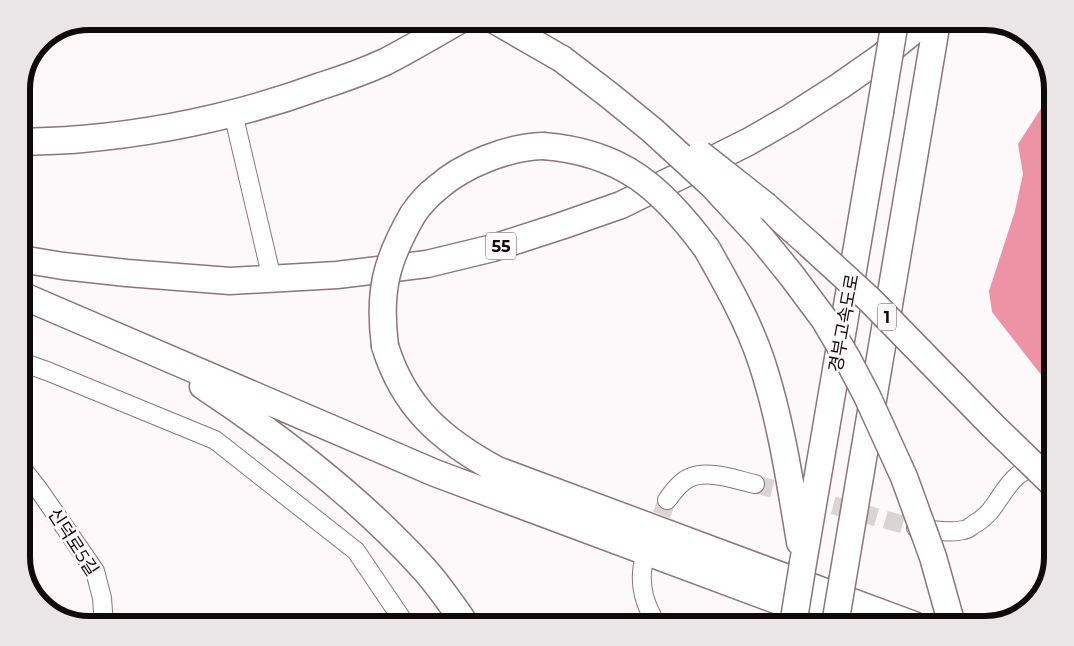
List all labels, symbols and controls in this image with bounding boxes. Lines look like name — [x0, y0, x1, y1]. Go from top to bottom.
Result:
road number: 55 — [486, 232, 516, 260]
street label: 경부고속도로 — [825, 272, 863, 374]
road number: 1 — [878, 304, 896, 330]
street label: 신덕로5길 — [43, 504, 103, 580]

